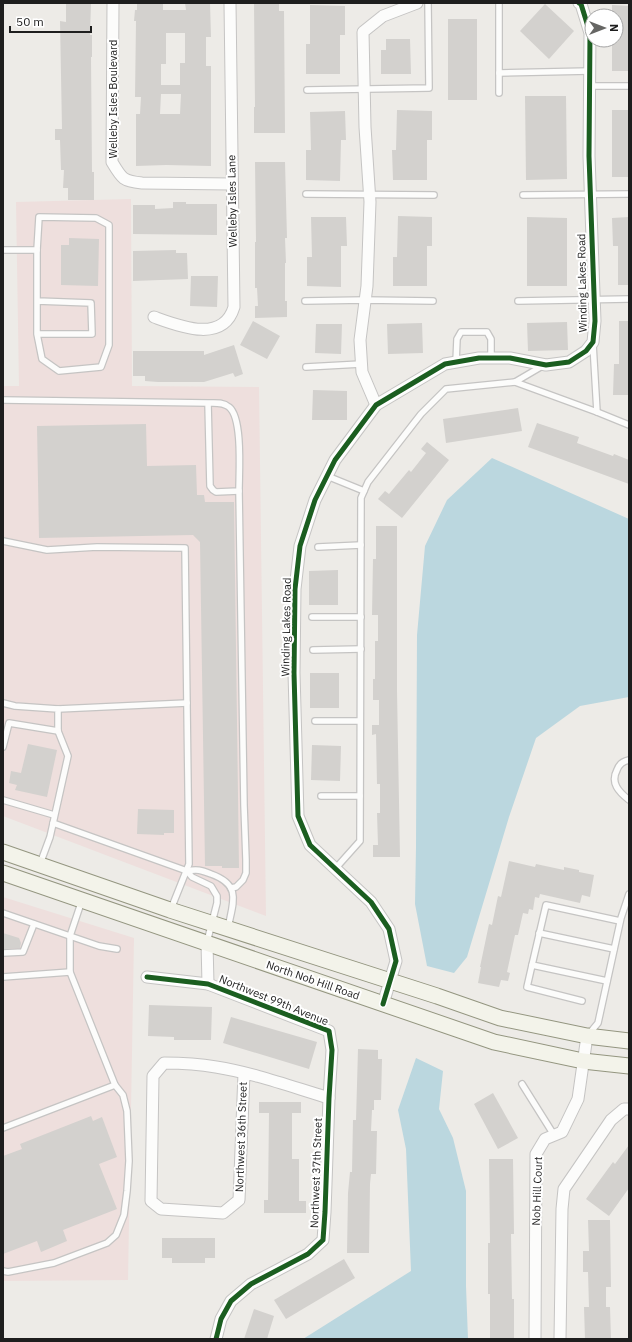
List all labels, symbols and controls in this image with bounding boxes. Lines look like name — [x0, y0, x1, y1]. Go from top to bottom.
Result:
scale bar — [10, 8, 91, 34]
north arrow — [584, 8, 624, 48]
text: 50 m — [16, 14, 44, 29]
text: N — [607, 24, 621, 32]
street label: Welleby Isles Boulevard — [106, 40, 120, 158]
street label: Welleby Isles Lane — [224, 155, 240, 247]
street label: Winding Lakes Road — [574, 233, 590, 333]
street label: Winding Lakes Road — [278, 577, 294, 677]
street label: North Nob Hill Road — [264, 957, 362, 1003]
street label: Northwest 99th Avenue — [217, 972, 331, 1028]
street label: Northwest 36th Street — [232, 1081, 250, 1192]
street label: Northwest 37th Street — [307, 1117, 325, 1228]
street label: Nob Hill Court — [529, 1156, 545, 1226]

